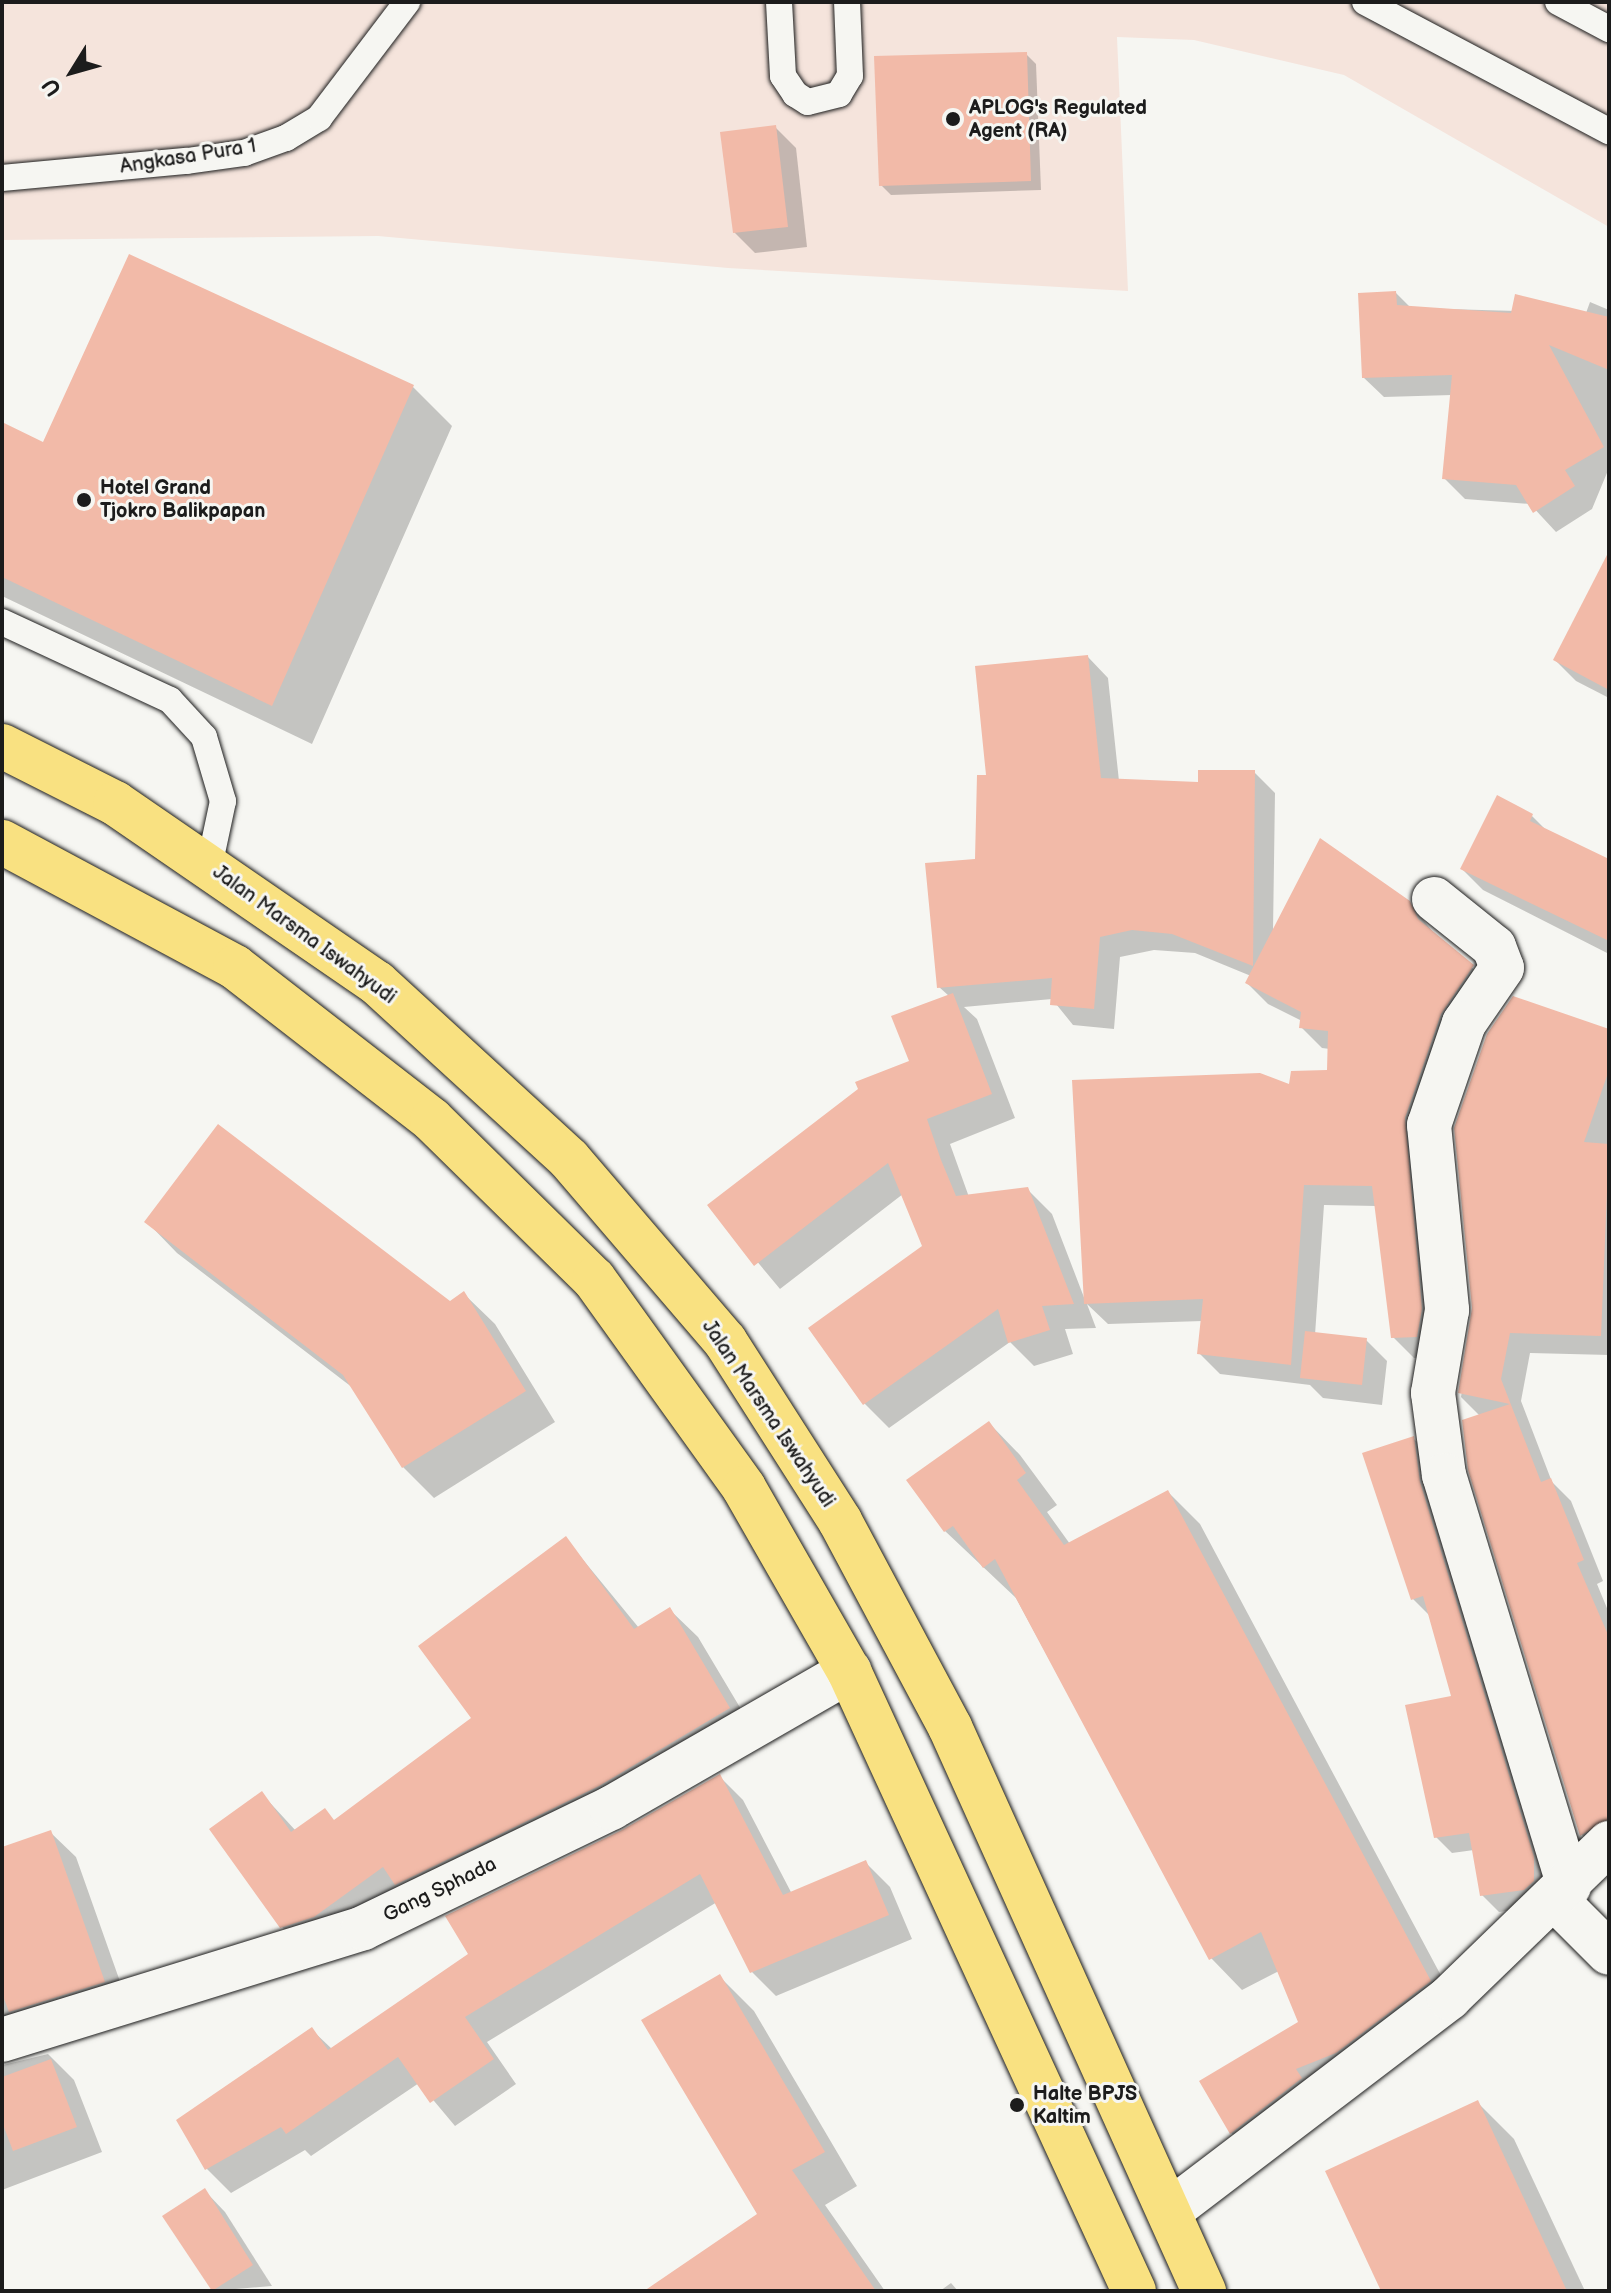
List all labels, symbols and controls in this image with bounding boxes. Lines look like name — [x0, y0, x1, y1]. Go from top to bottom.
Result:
north arrow — [32, 32, 112, 112]
text: U — [37, 72, 68, 101]
place label: APLOG's Regulated Agent (RA) — [969, 96, 1147, 143]
marker: APLOG's Regulated Agent (RA) — [944, 110, 962, 128]
street label: Angkasa Pura 1 — [118, 134, 258, 180]
place label: Hotel Grand Tjokro Balikpapan — [100, 476, 265, 523]
marker: Hotel Grand Tjokro Balikpapan — [75, 491, 93, 509]
street label: Jalan Marsma Iswahyudi — [208, 860, 400, 1010]
street label: Jalan Marsma Iswahyudi — [696, 1316, 840, 1512]
street label: Gang Sphada — [379, 1852, 501, 1928]
place label: Halte BPJS Kaltim — [1033, 2082, 1137, 2129]
marker: Halte BPJS Kaltim — [1008, 2096, 1026, 2114]

